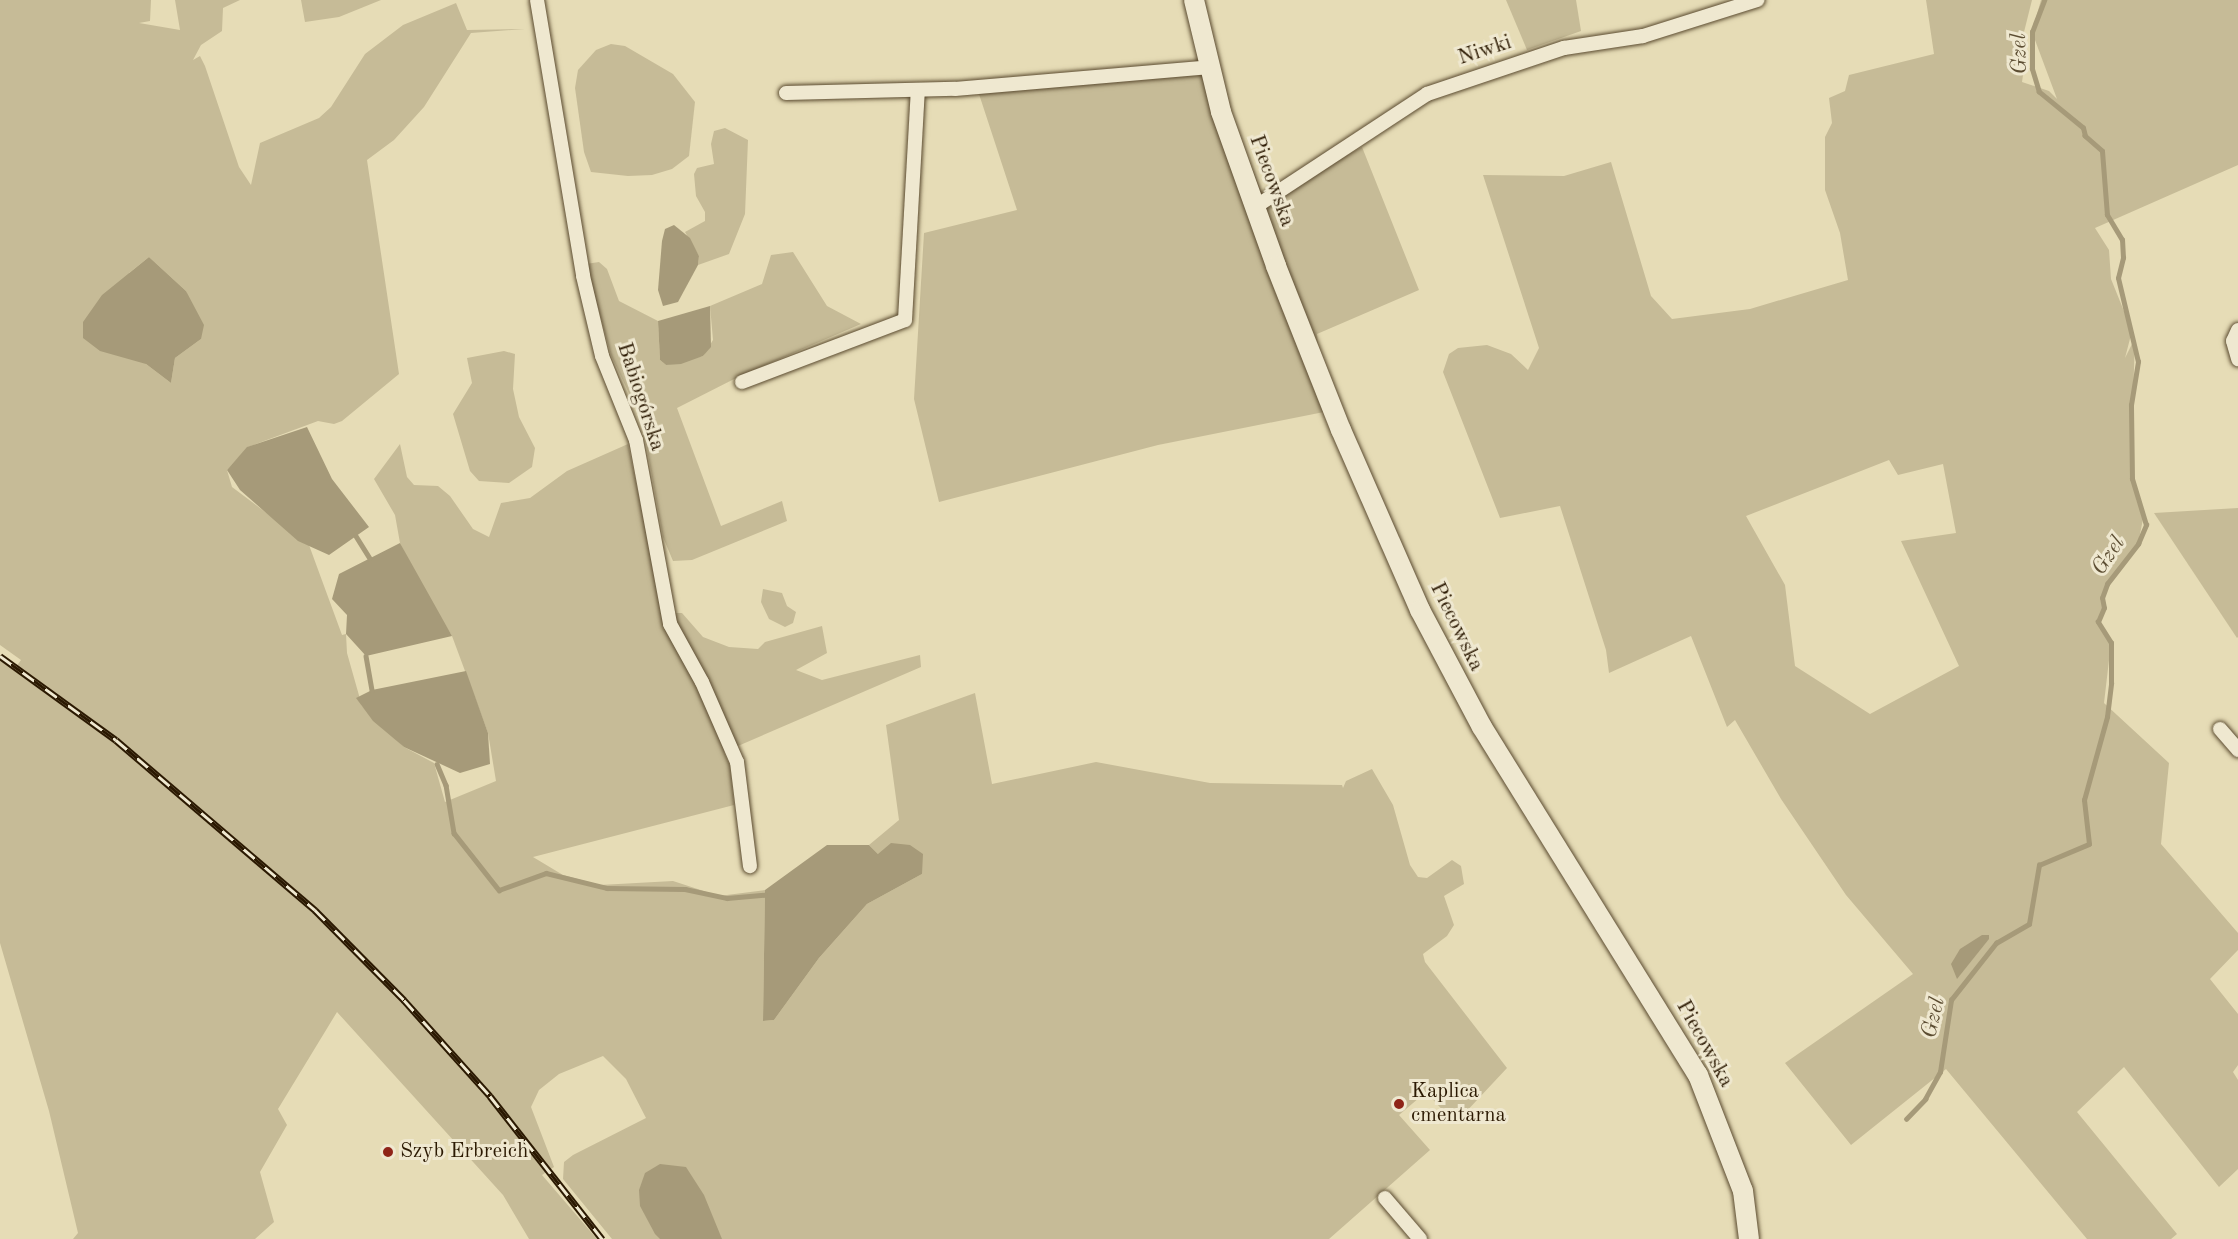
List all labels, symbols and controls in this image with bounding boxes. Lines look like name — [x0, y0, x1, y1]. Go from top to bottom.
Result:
street label: Niwki — [1455, 31, 1515, 71]
water label: Gzel — [2006, 33, 2034, 75]
street label: Piecowska — [1243, 132, 1299, 230]
street label: Babiogórska — [611, 340, 669, 454]
water label: Gzel — [2086, 531, 2132, 581]
street label: Piecowska — [1424, 579, 1488, 675]
water label: Gzel — [1916, 995, 1952, 1041]
street label: Piecowska — [1670, 996, 1738, 1092]
place label: Kaplica cmentarna — [1411, 1079, 1506, 1129]
marker: Kaplica cmentarna — [1392, 1097, 1406, 1111]
place label: Szyb Erbreich — [400, 1139, 528, 1165]
marker: Szyb Erbreich — [381, 1145, 395, 1159]

